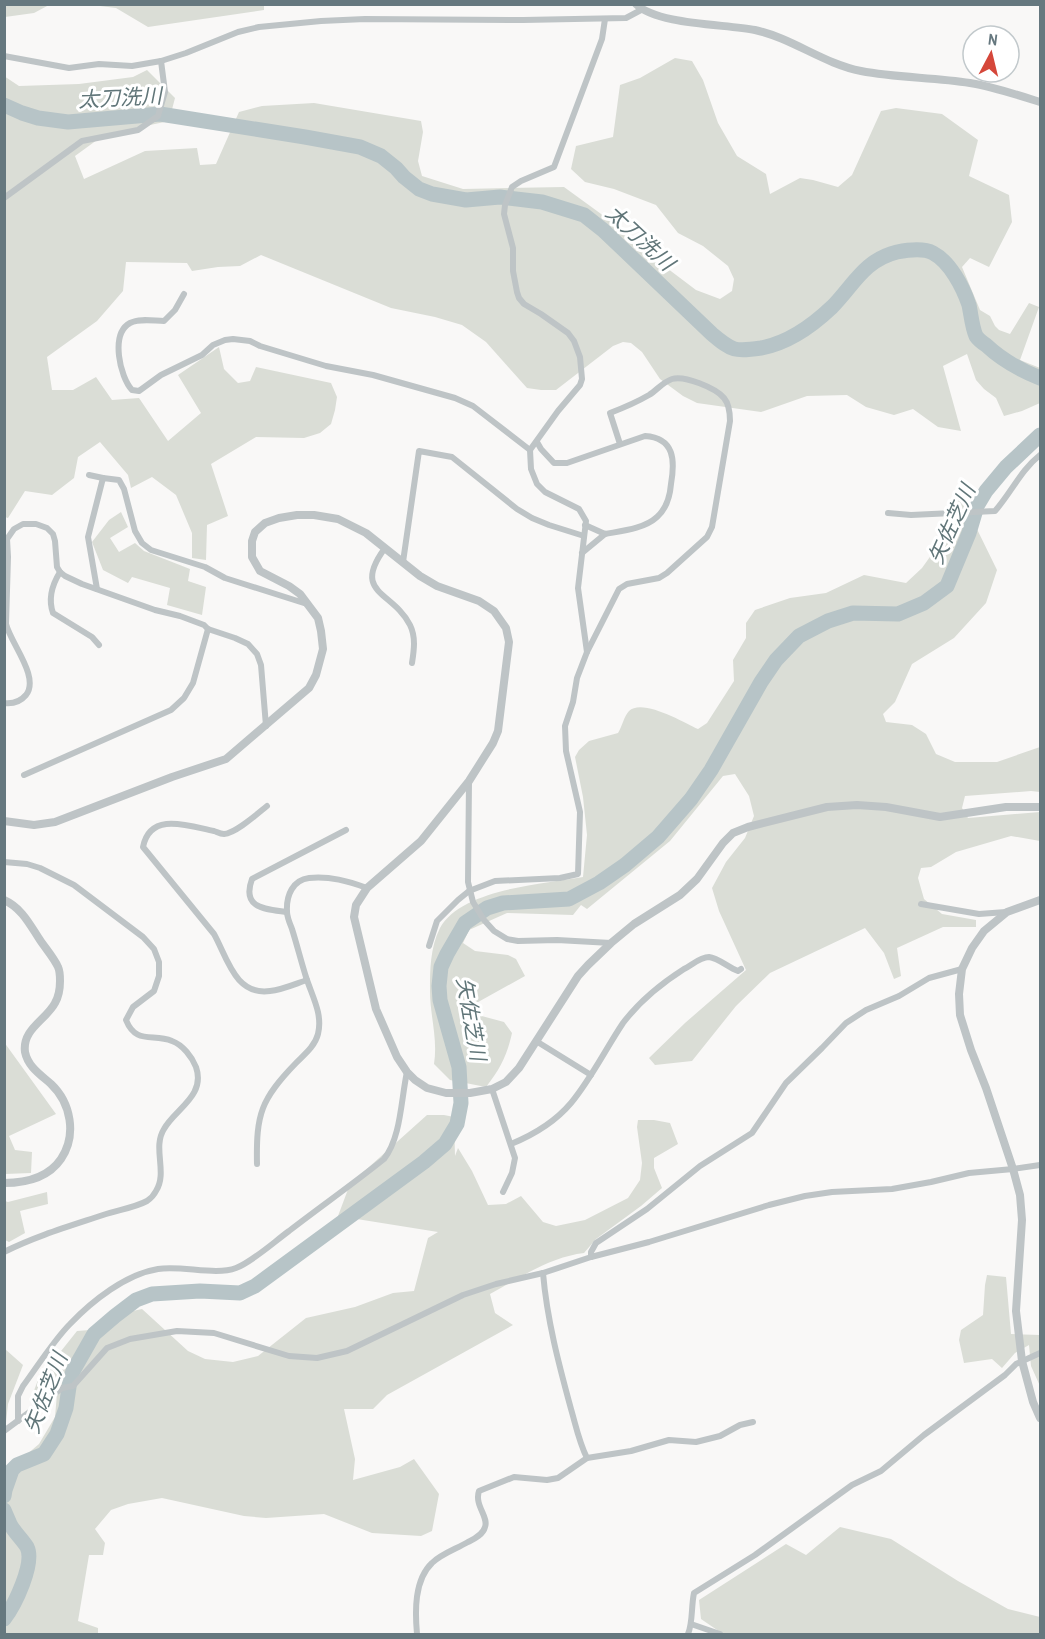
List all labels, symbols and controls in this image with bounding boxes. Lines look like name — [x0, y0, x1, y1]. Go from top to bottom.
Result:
north arrow — [961, 24, 1021, 84]
text: N — [987, 28, 999, 51]
water label: 太刀洗川 — [77, 81, 165, 114]
water label: 太刀洗川 — [600, 198, 682, 278]
water label: 矢佐芝川 — [921, 478, 983, 568]
water label: 矢佐芝川 — [450, 975, 493, 1065]
water label: 矢佐芝川 — [17, 1347, 75, 1437]

